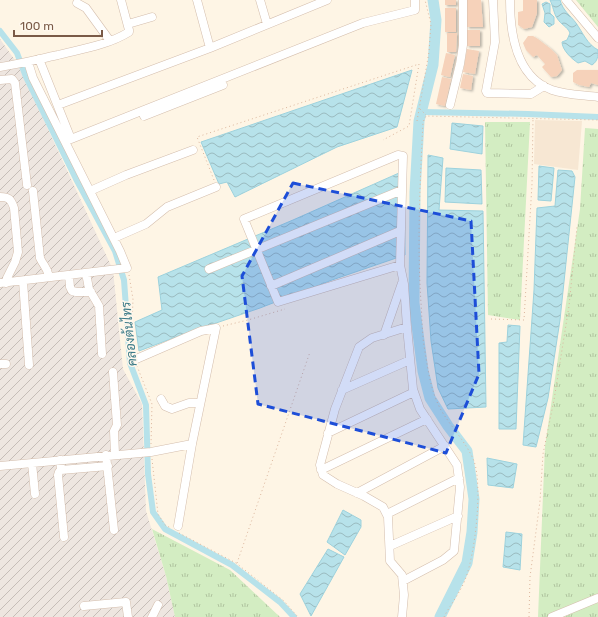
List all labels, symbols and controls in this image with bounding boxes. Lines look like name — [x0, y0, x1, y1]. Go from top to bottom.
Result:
scale bar — [14, 12, 102, 38]
text: 100 m — [20, 19, 54, 33]
water label: คลองต้นไทร — [117, 300, 140, 367]

